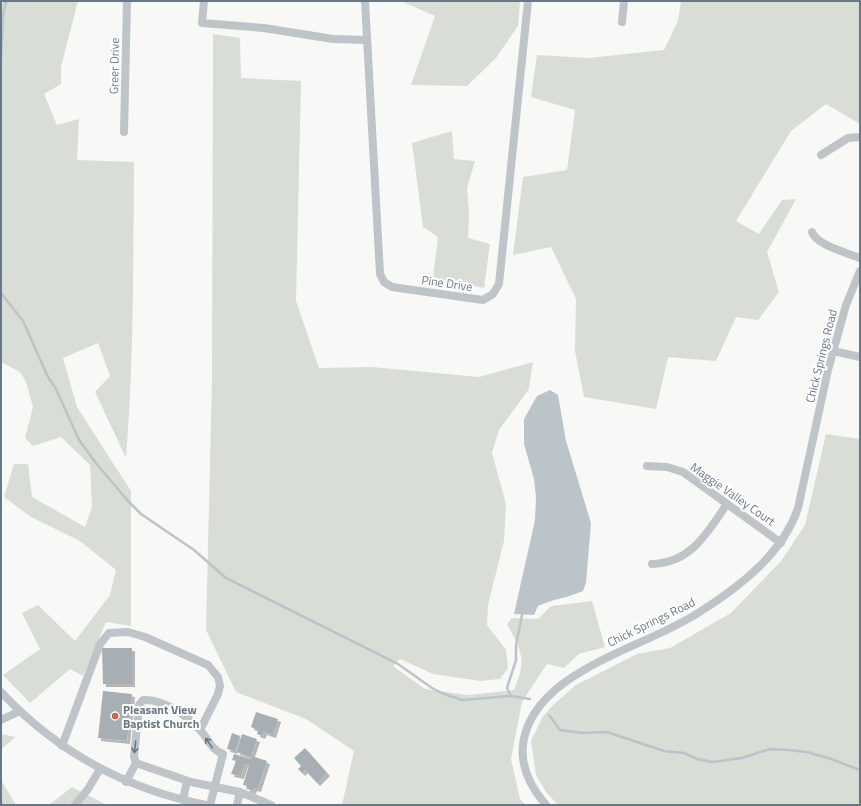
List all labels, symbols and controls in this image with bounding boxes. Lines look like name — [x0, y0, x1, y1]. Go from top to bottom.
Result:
street label: Greer Drive — [104, 38, 124, 94]
street label: Pine Drive — [420, 270, 474, 296]
street label: Chick Springs Road — [800, 307, 842, 405]
street label: Maggie Valley Court — [687, 458, 780, 531]
street label: Chick Springs Road — [604, 592, 698, 652]
place label: Pleasant View Baptist Church — [123, 700, 199, 733]
marker: Pleasant View Baptist Church — [110, 711, 120, 721]
one-way arrow — [205, 738, 213, 749]
one-way arrow — [131, 740, 139, 753]

